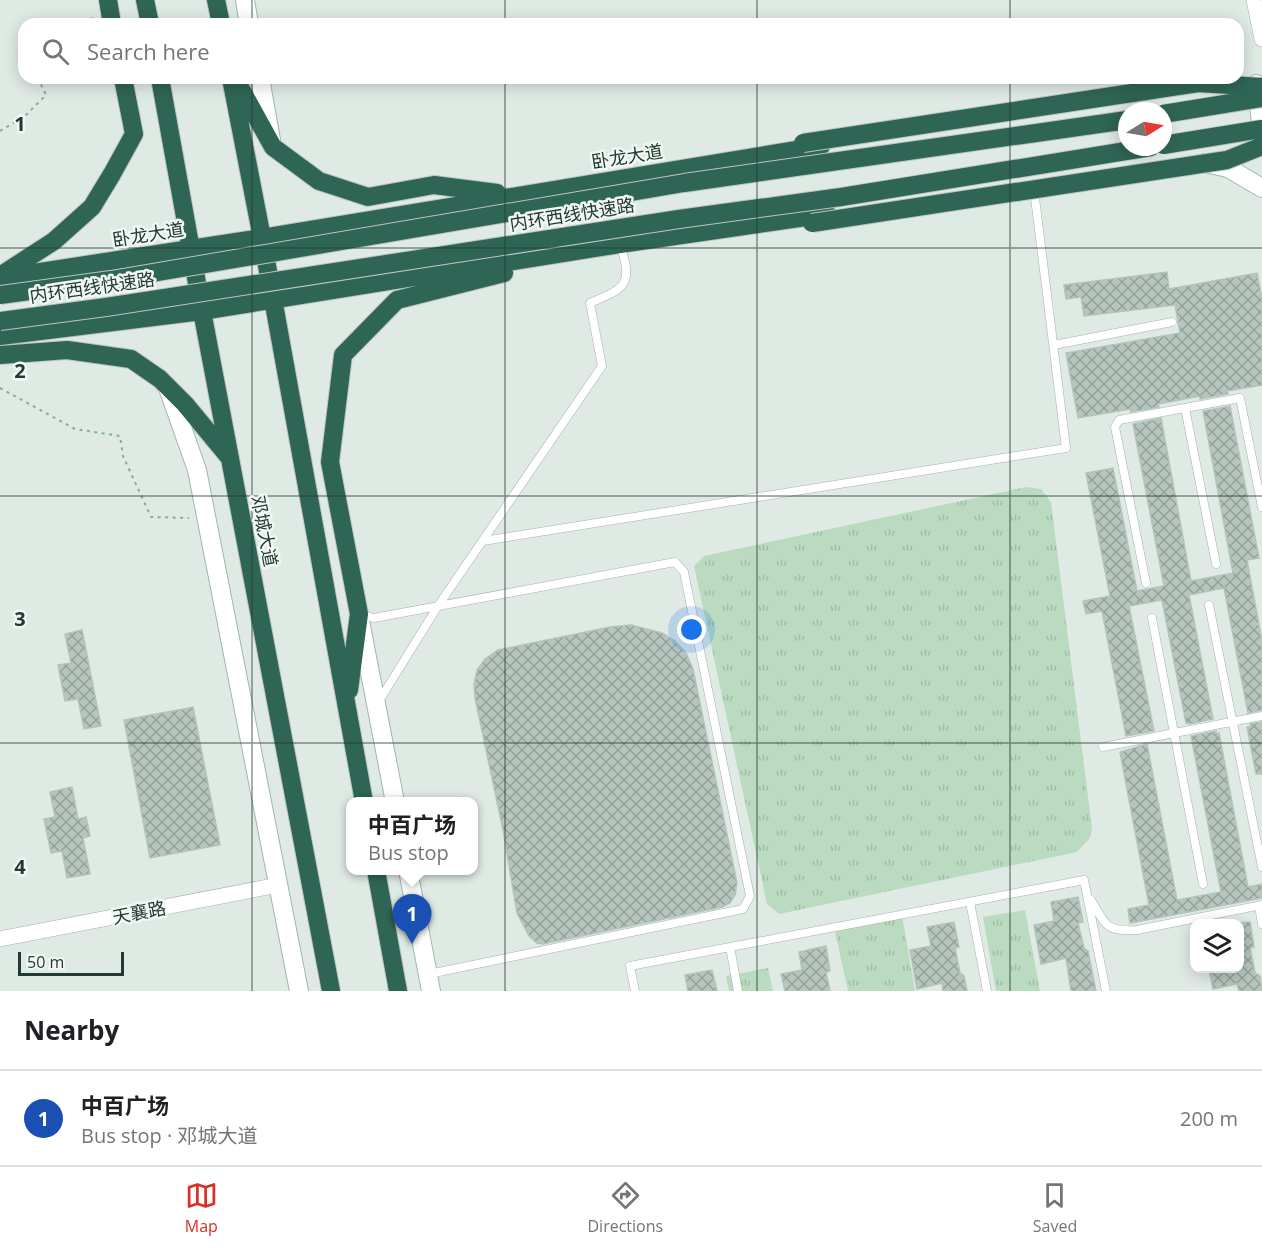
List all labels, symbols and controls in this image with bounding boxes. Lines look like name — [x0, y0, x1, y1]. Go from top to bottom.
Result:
search box — [18, 18, 1244, 84]
icon: search — [39, 35, 72, 68]
text: Search here — [87, 36, 210, 66]
north arrow — [1118, 102, 1172, 156]
text: 1 — [14, 110, 26, 137]
street label: 卧龙大道 — [590, 139, 664, 173]
street label: 内环西线快速路 — [508, 192, 636, 236]
street label: 卧龙大道 — [111, 217, 185, 251]
street label: 内环西线快速路 — [28, 266, 156, 308]
text: 2 — [14, 357, 26, 384]
street label: 邓城大道 — [246, 493, 284, 569]
text: 3 — [14, 605, 26, 632]
your location — [677, 615, 706, 644]
popup — [346, 797, 478, 875]
text: 中百广场 — [368, 809, 456, 839]
text: Bus stop — [368, 839, 449, 866]
text: 4 — [14, 853, 26, 880]
pin: 1 — [392, 894, 432, 944]
street label: 天襄路 — [110, 895, 168, 929]
map controls — [1190, 919, 1244, 973]
button: layers — [1190, 919, 1244, 973]
scale bar — [18, 949, 124, 976]
text: 50 m — [27, 951, 64, 973]
text: Nearby — [24, 1012, 119, 1048]
text: 中百广场 — [81, 1090, 169, 1120]
text: 1 — [38, 1105, 49, 1132]
text: 200 m — [1180, 1105, 1238, 1132]
text: Bus stop · 邓城大道 — [81, 1122, 257, 1149]
tab: Map — [185, 1179, 218, 1237]
tab: Directions — [587, 1179, 663, 1237]
tab: Saved — [1033, 1179, 1077, 1237]

